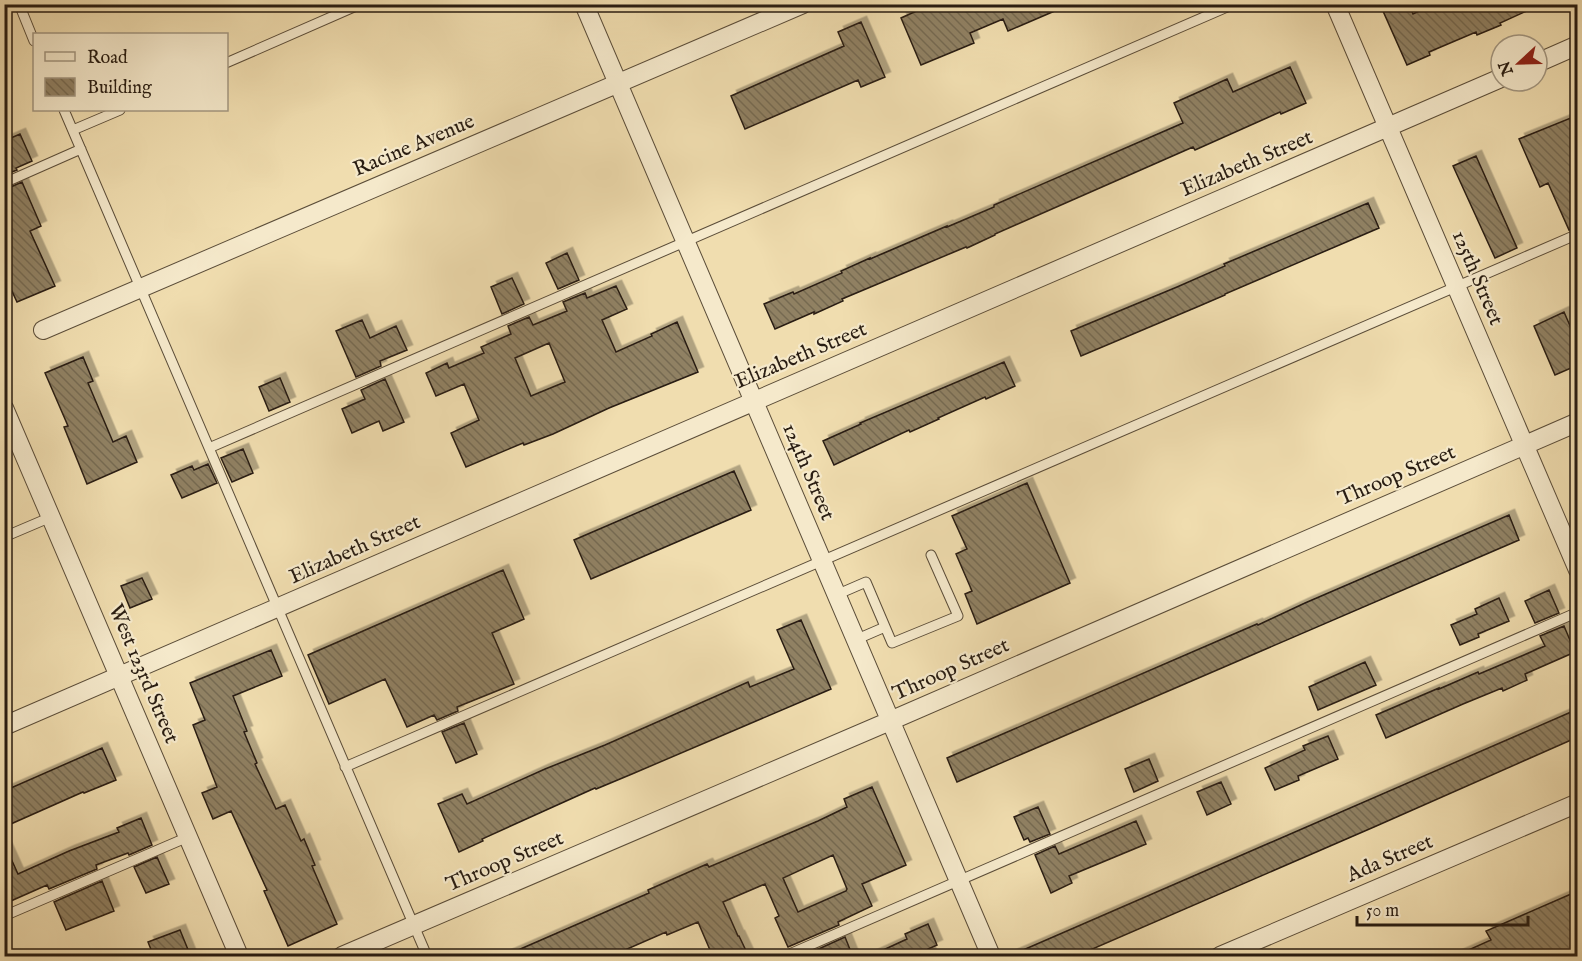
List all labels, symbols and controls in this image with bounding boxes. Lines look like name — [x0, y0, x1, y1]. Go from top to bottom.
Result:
legend — [33, 33, 228, 111]
north arrow — [1489, 33, 1549, 93]
text: Road — [87, 47, 128, 70]
text: N — [1495, 58, 1519, 79]
text: Building — [87, 77, 152, 100]
street label: Racine Avenue — [349, 108, 479, 184]
street label: Elizabeth Street — [1177, 124, 1317, 204]
street label: 125th Street — [1445, 227, 1509, 329]
street label: Elizabeth Street — [731, 316, 871, 396]
street label: 124th Street — [775, 419, 841, 525]
street label: Throop Street — [1334, 439, 1460, 513]
street label: Elizabeth Street — [285, 509, 425, 591]
street label: West 123rd Street — [101, 600, 185, 748]
street label: Throop Street — [888, 632, 1014, 708]
street label: Throop Street — [442, 825, 568, 899]
street label: Ada Street — [1342, 829, 1437, 890]
scale bar — [1357, 889, 1528, 927]
text: 50 m — [1366, 900, 1399, 923]

